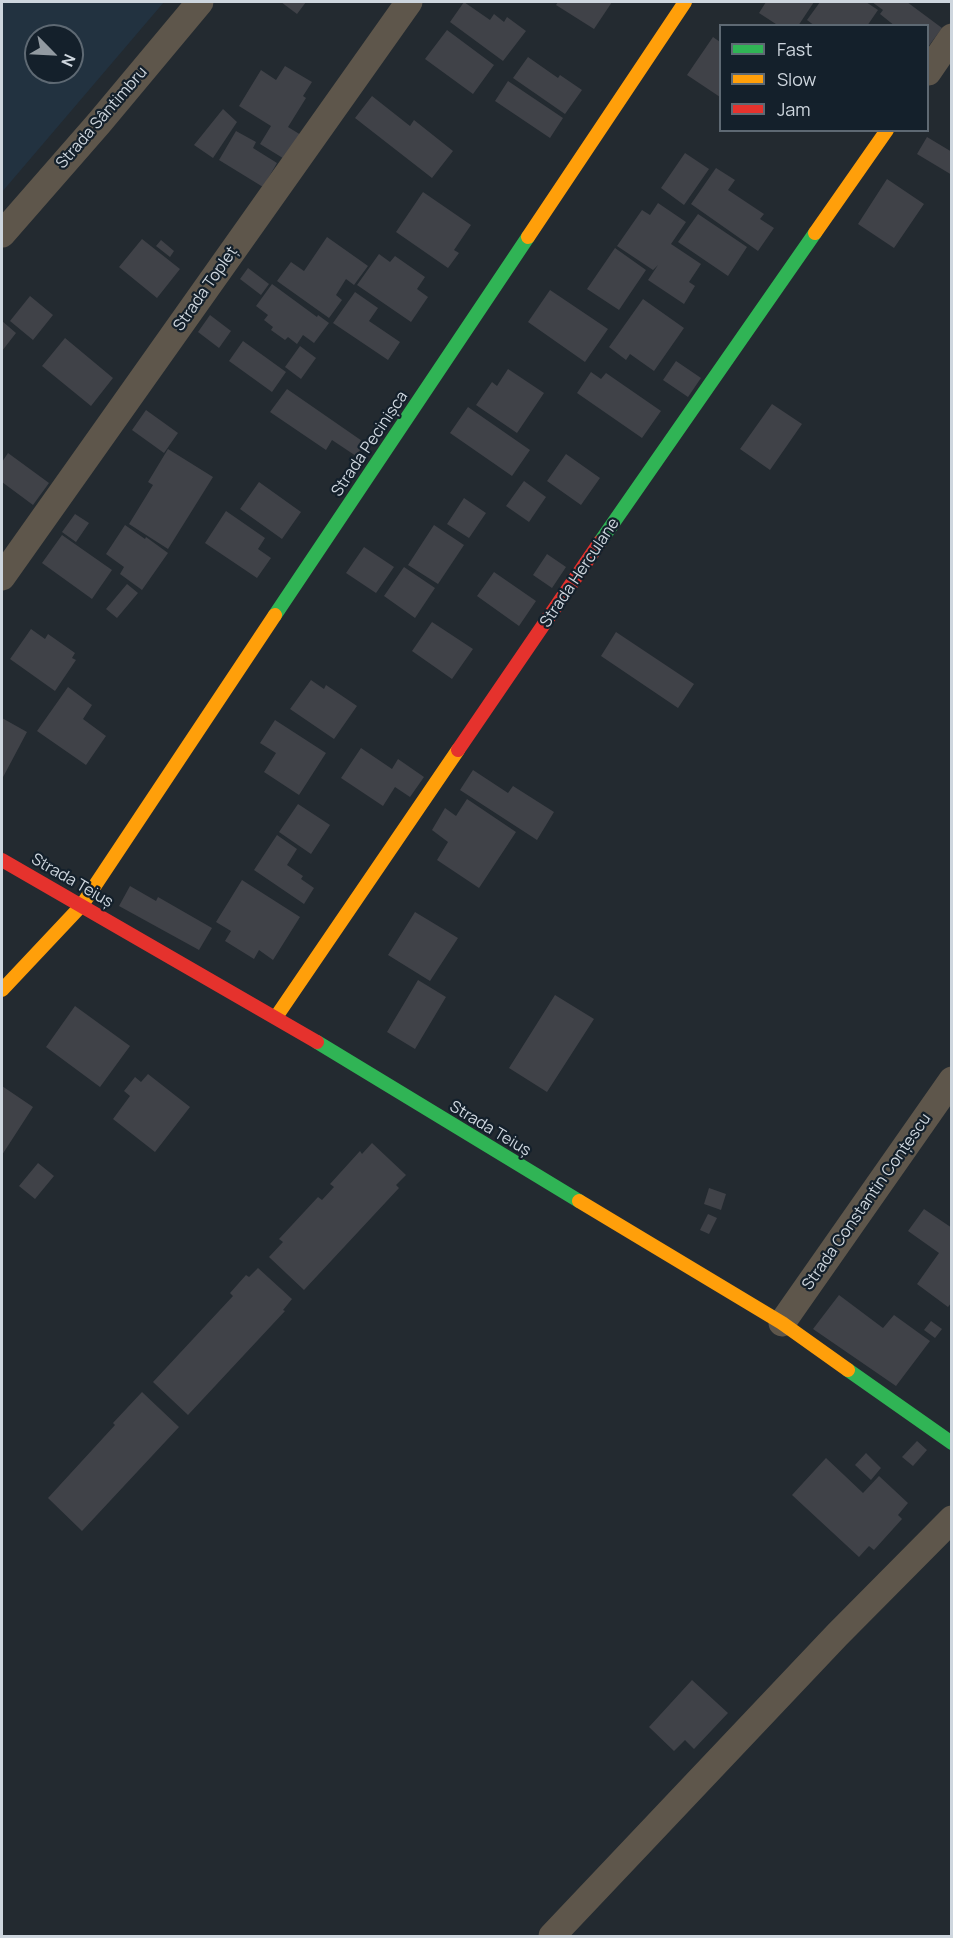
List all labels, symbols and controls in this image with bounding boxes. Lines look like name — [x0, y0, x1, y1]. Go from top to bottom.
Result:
north arrow — [24, 24, 84, 84]
legend — [719, 24, 929, 132]
text: Fast — [777, 37, 812, 61]
text: N — [56, 51, 81, 70]
street label: Strada Sântimbru — [52, 63, 152, 173]
text: Slow — [777, 67, 816, 91]
text: Jam — [777, 97, 811, 121]
street label: Strada Topleț — [170, 243, 242, 335]
street label: Strada Pecinișca — [328, 388, 412, 500]
street label: Strada Herculane — [536, 515, 624, 631]
street label: Strada Teiuș — [28, 850, 116, 912]
street label: Strada Teiuș — [446, 1097, 534, 1161]
street label: Strada Constantin Conțescu — [799, 1110, 935, 1294]

